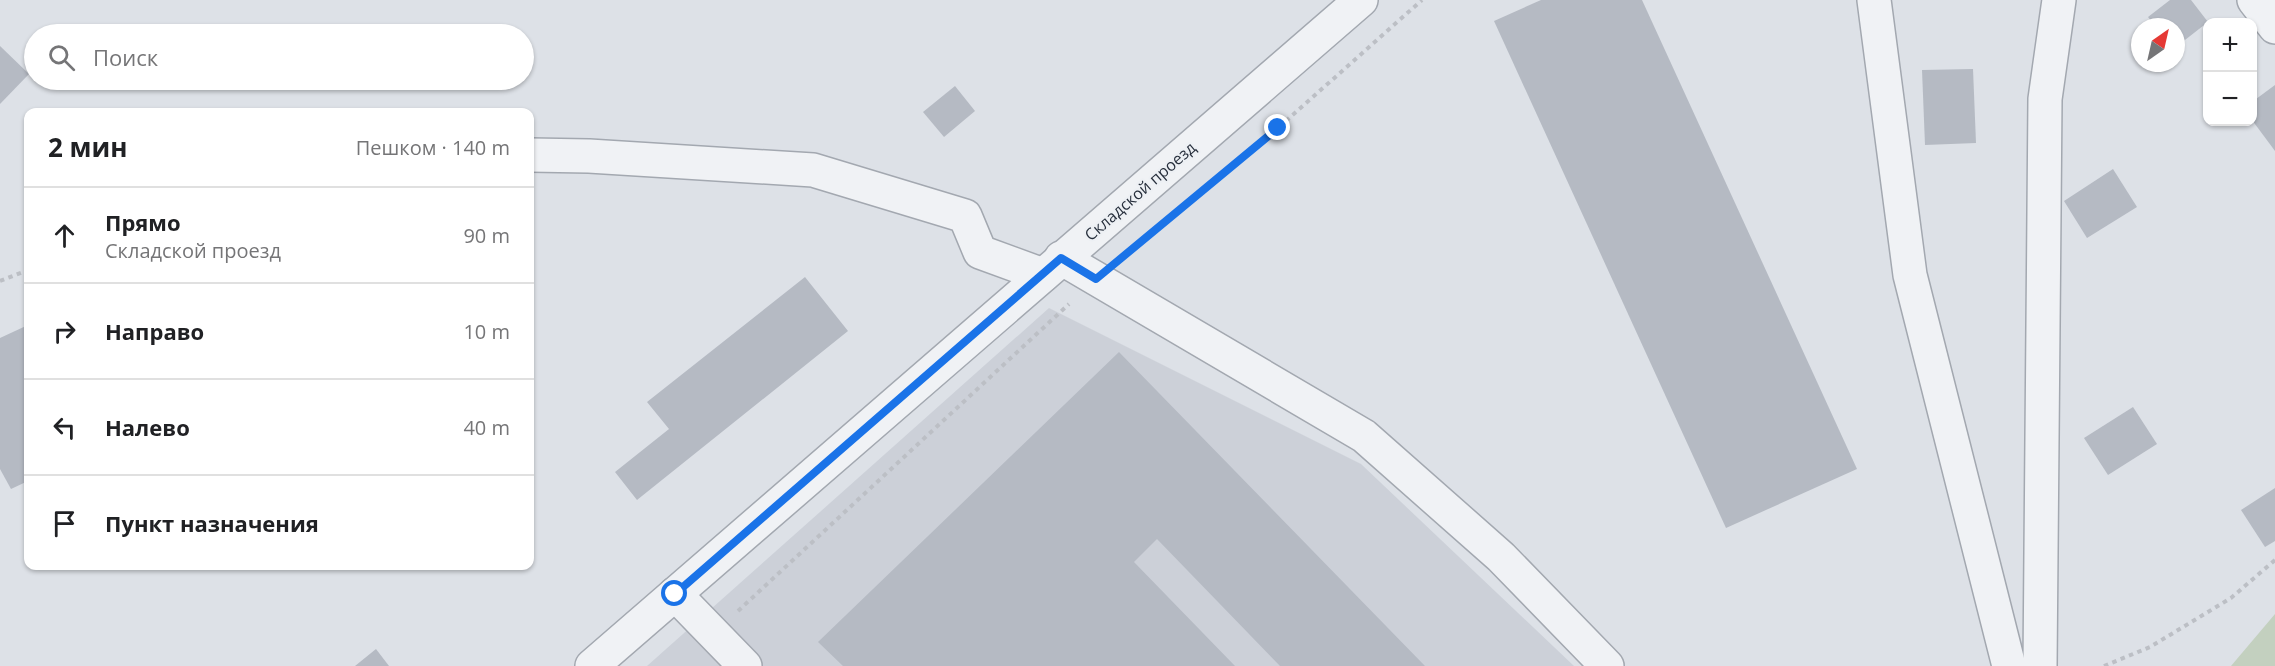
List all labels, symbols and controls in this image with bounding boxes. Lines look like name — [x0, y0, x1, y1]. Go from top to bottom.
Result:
north arrow — [2131, 18, 2185, 72]
map controls — [2203, 18, 2257, 126]
button: + — [2203, 18, 2257, 72]
search box — [24, 24, 534, 90]
icon: search — [45, 41, 78, 74]
text: Поиск — [93, 42, 158, 72]
button: − — [2203, 72, 2257, 126]
route end — [1264, 114, 1290, 140]
text: 2 мин — [48, 129, 128, 165]
text: Пешком · 140 m — [356, 134, 510, 161]
street label: Складской проезд — [1080, 137, 1200, 245]
text: Прямо — [105, 207, 181, 237]
icon: ahead — [48, 219, 81, 252]
text: 90 m — [463, 222, 510, 249]
text: Складской проезд — [105, 237, 281, 264]
icon: right — [48, 315, 81, 348]
text: Направо — [105, 316, 204, 346]
text: 10 m — [463, 318, 510, 345]
icon: left — [48, 411, 81, 444]
text: Налево — [105, 412, 190, 442]
text: 40 m — [463, 414, 510, 441]
icon: arrive — [48, 507, 81, 540]
text: Пункт назначения — [105, 508, 319, 538]
route start — [661, 580, 687, 606]

